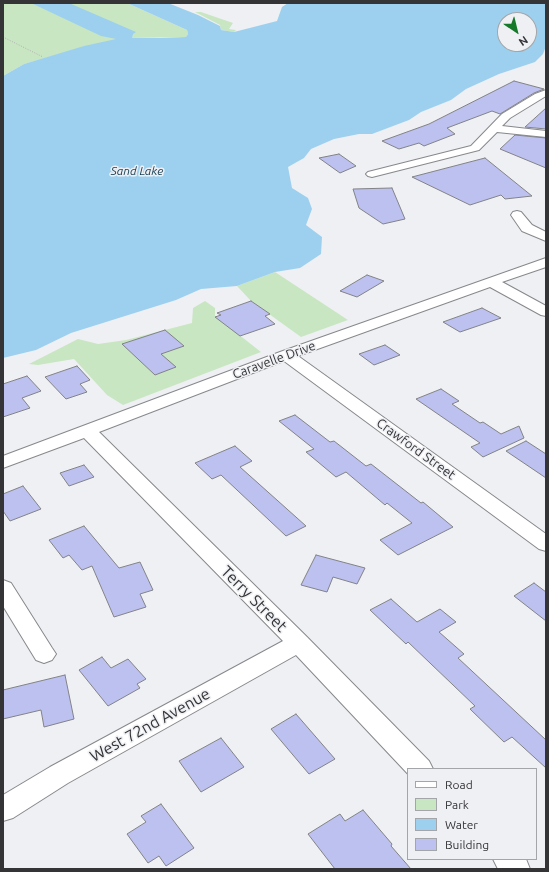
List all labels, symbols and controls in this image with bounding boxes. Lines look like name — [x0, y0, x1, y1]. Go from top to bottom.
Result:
north arrow — [497, 12, 537, 52]
text: N — [517, 34, 530, 48]
water label: Sand Lake — [111, 164, 163, 178]
street label: Caravelle Drive — [230, 338, 318, 382]
street label: Crawford Street — [373, 415, 459, 483]
street label: Terry Street — [217, 562, 291, 636]
street label: West 72nd Avenue — [87, 684, 213, 766]
legend — [407, 768, 537, 860]
text: Road — [445, 778, 473, 791]
text: Park — [445, 798, 469, 811]
text: Water — [445, 818, 478, 831]
text: Building — [445, 838, 489, 851]

